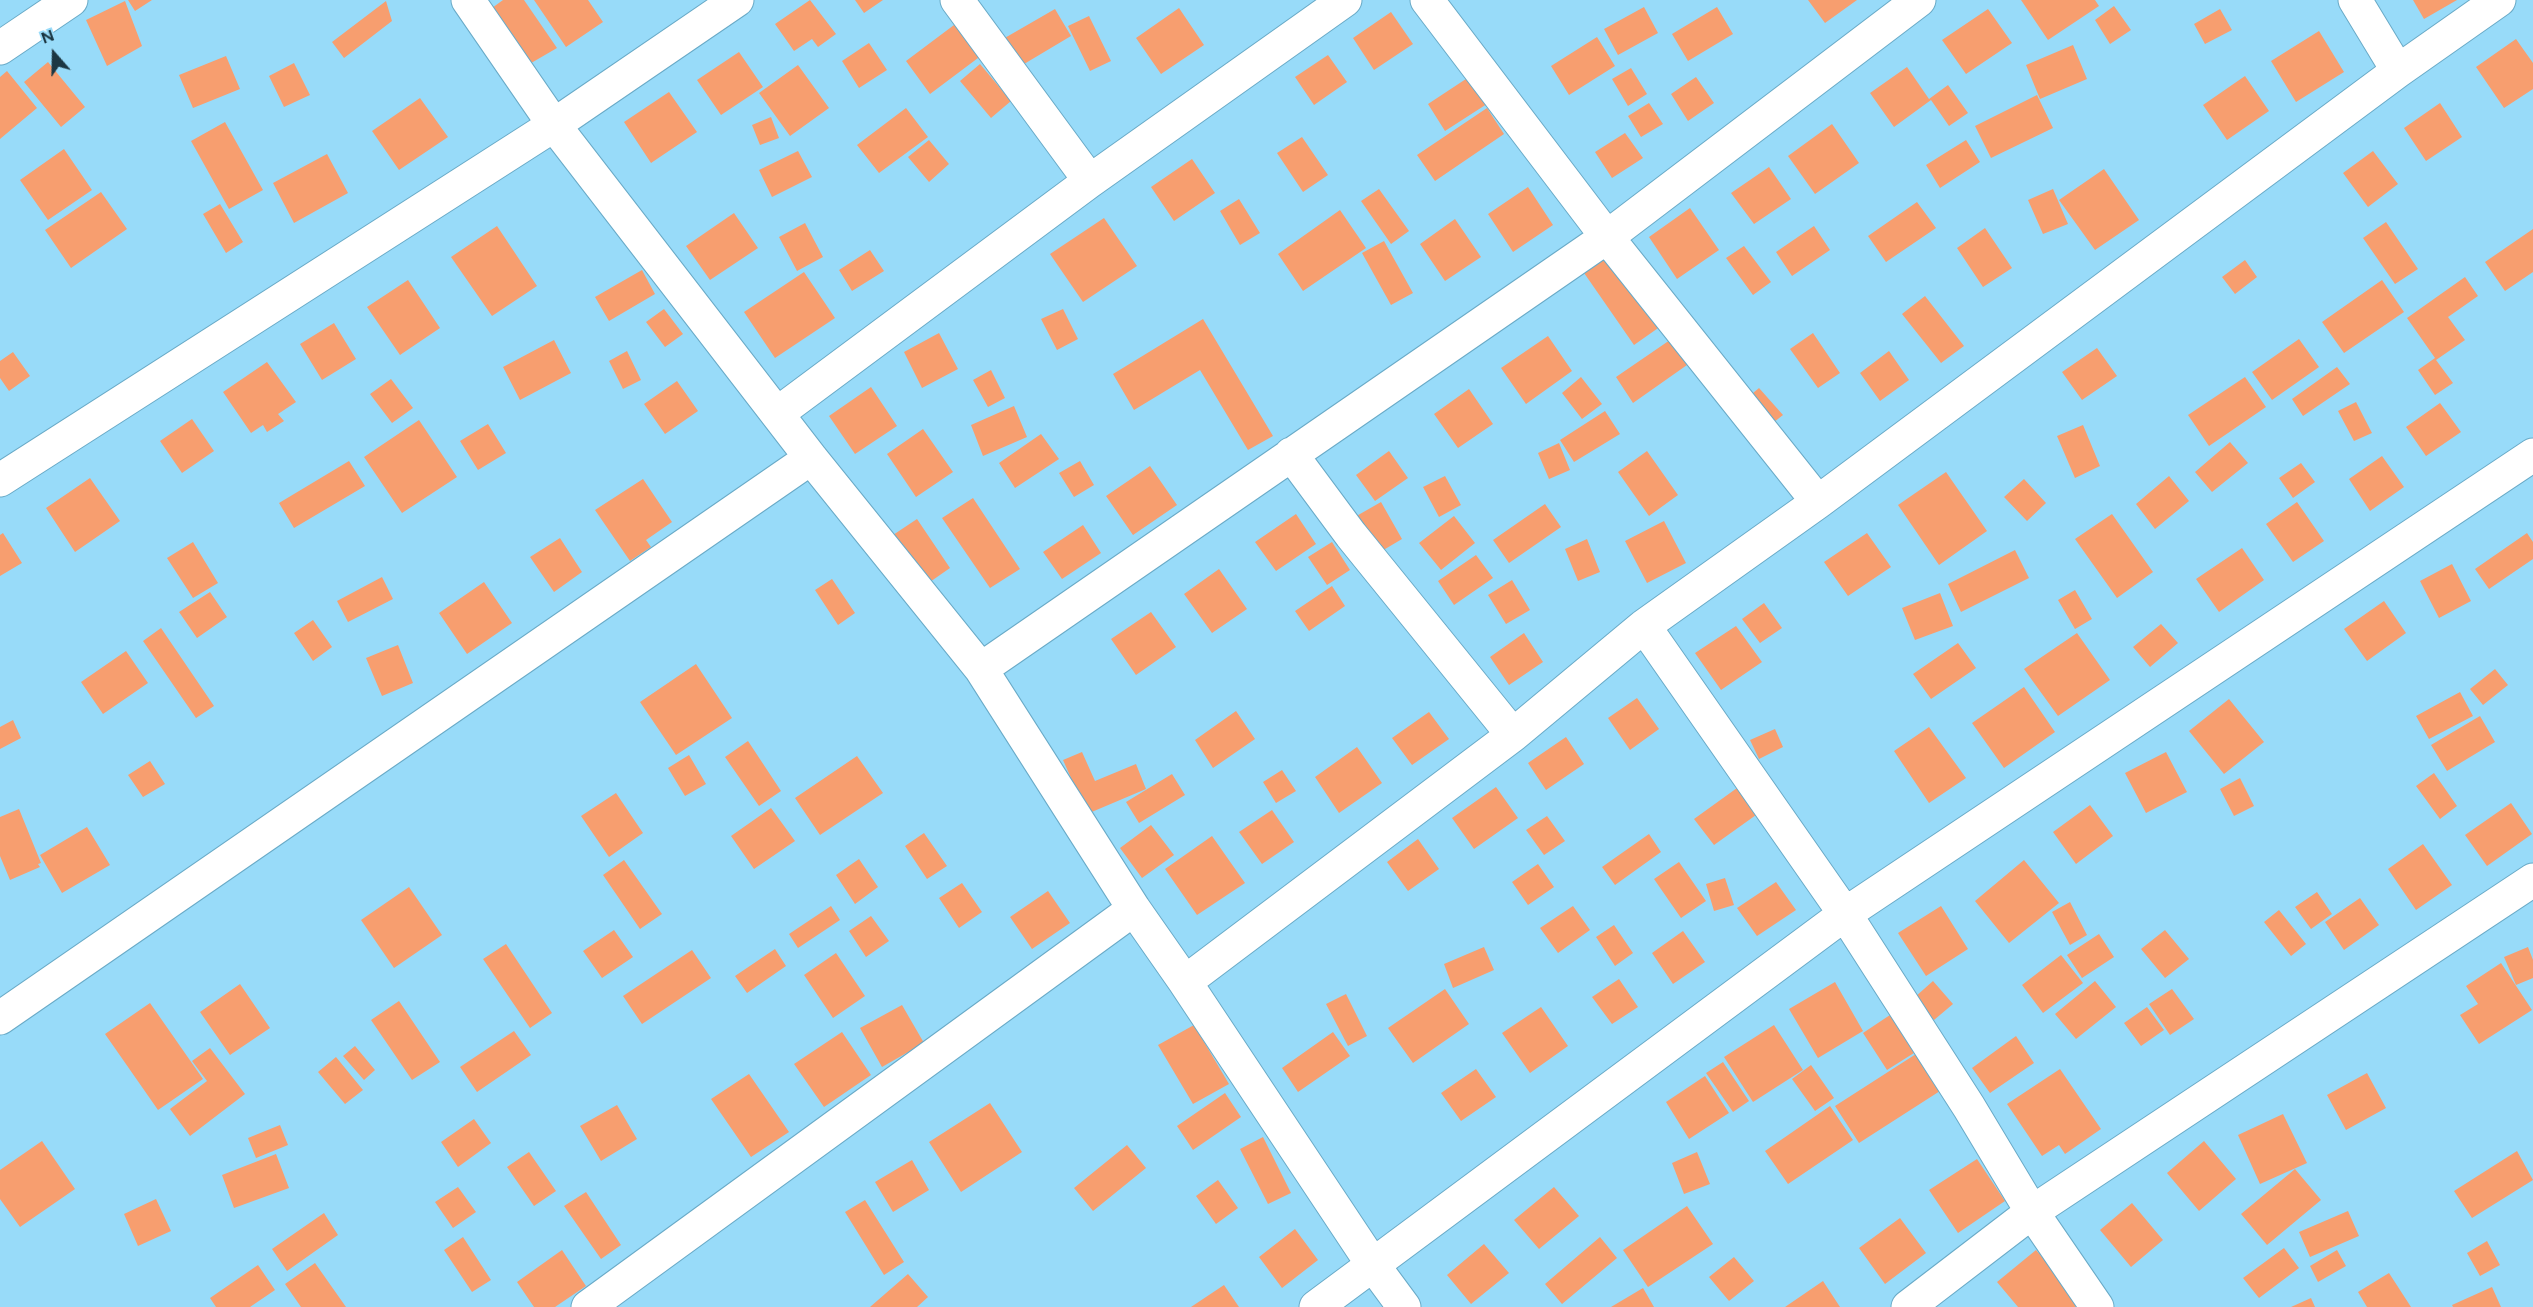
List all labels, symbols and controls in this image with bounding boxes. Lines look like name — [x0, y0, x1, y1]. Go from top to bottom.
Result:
north arrow — [24, 24, 84, 84]
text: N — [39, 26, 57, 48]

